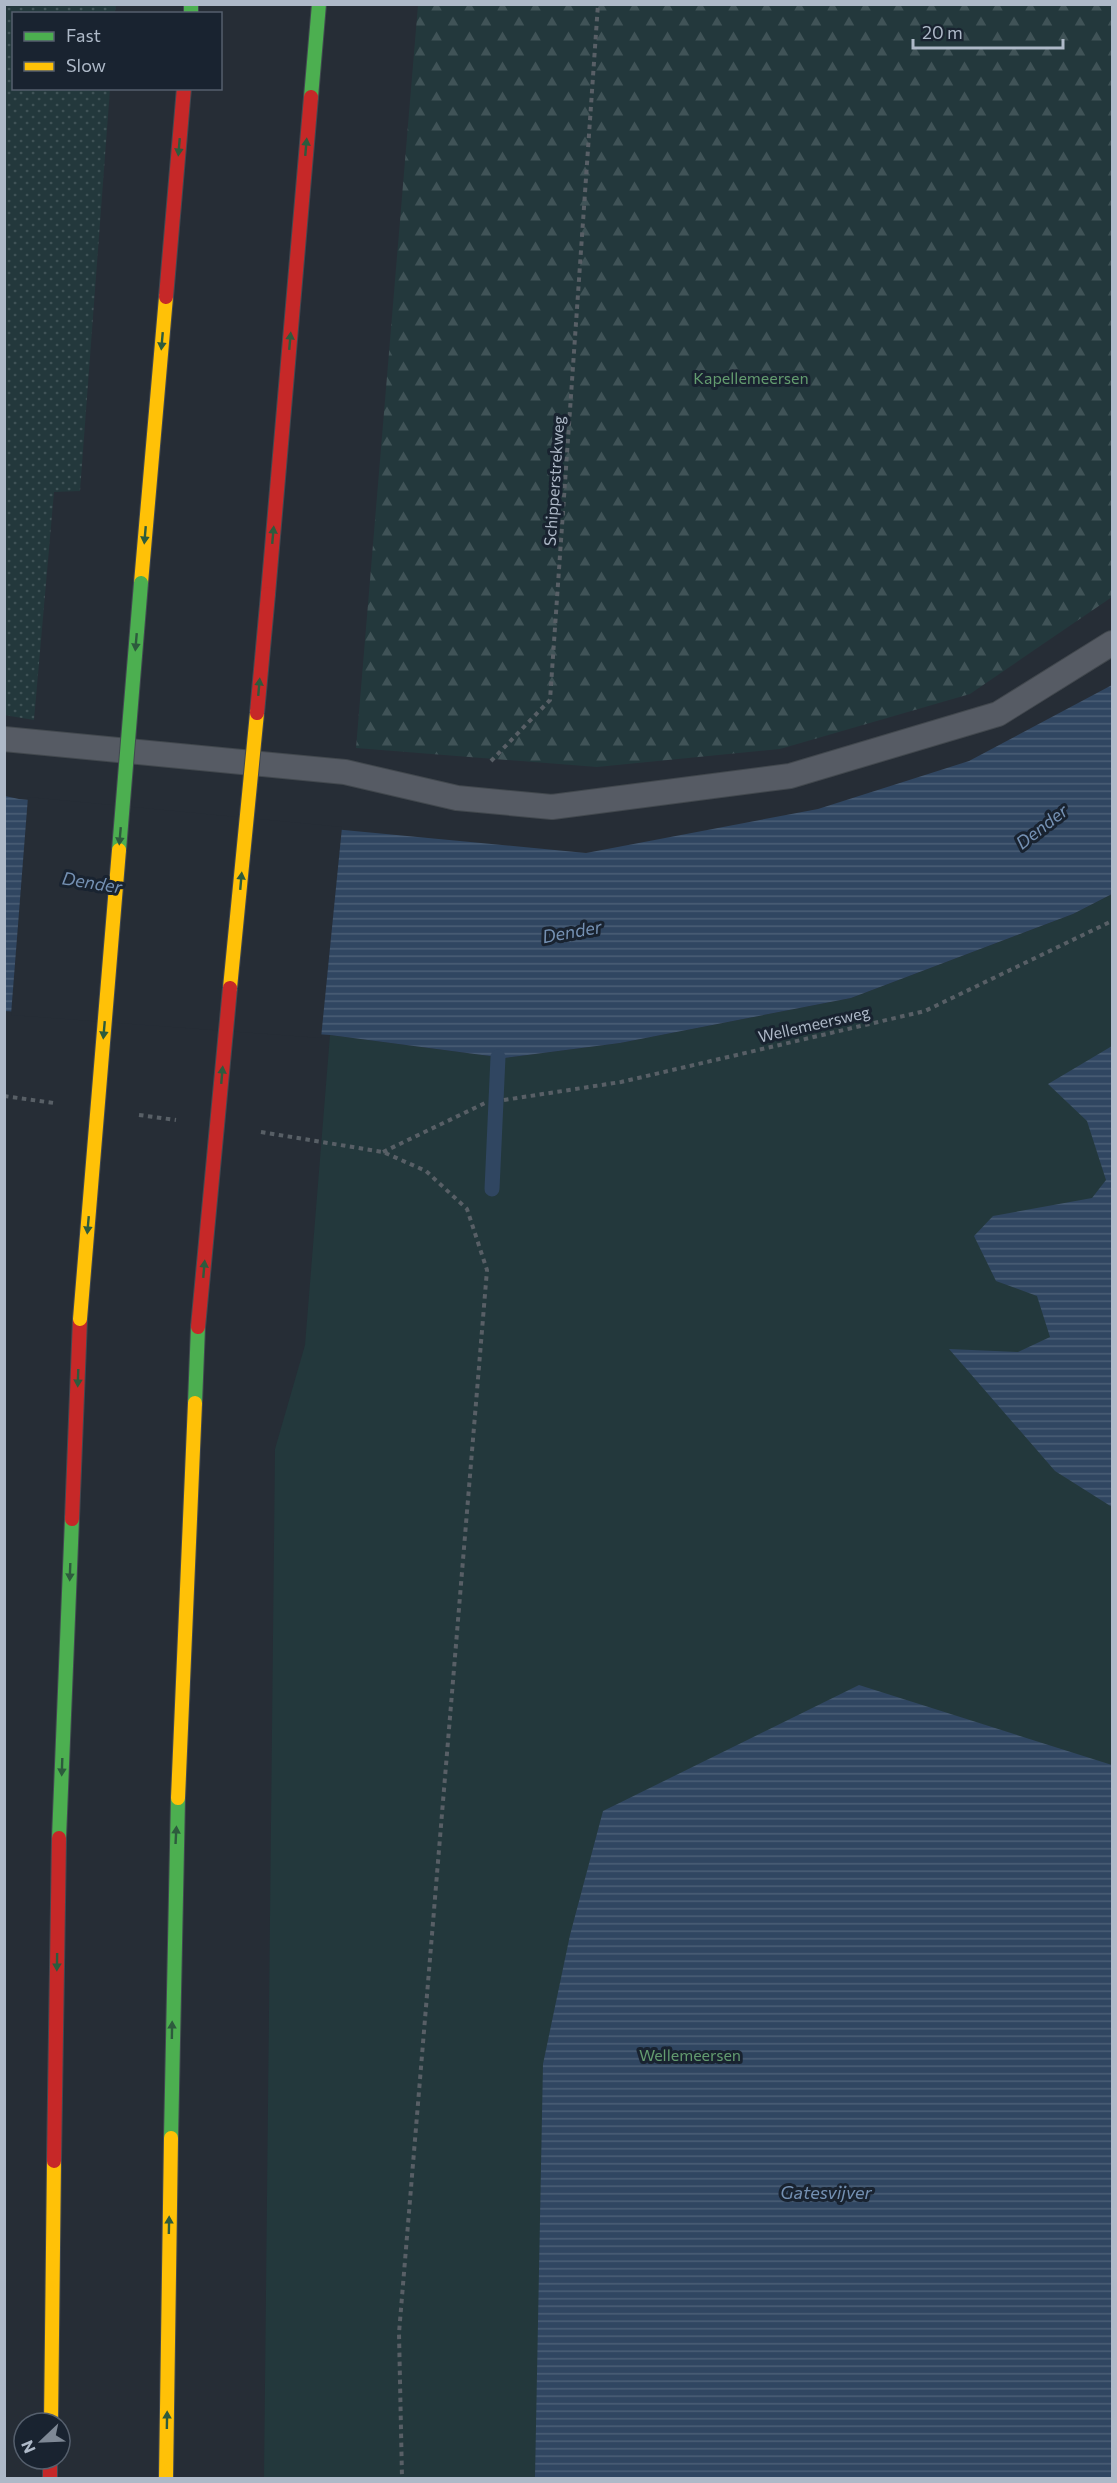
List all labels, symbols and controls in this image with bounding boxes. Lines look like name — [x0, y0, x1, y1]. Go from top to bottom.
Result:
legend — [12, 12, 222, 90]
scale bar — [913, 12, 1063, 50]
text: 20 m — [922, 21, 963, 43]
text: Fast — [66, 24, 101, 46]
text: Slow — [66, 54, 106, 76]
one-way arrow — [174, 137, 184, 156]
one-way arrow — [302, 137, 311, 156]
one-way arrow — [157, 332, 167, 351]
one-way arrow — [285, 332, 295, 351]
park label: Kapellemeersen — [693, 368, 809, 387]
street label: Schipperstrekweg — [539, 415, 568, 547]
one-way arrow — [140, 526, 150, 545]
one-way arrow — [268, 526, 278, 545]
one-way arrow — [131, 632, 141, 651]
one-way arrow — [254, 677, 264, 696]
water label: Dender — [1011, 799, 1072, 853]
one-way arrow — [115, 826, 125, 845]
water label: Dender — [61, 866, 124, 898]
one-way arrow — [236, 871, 246, 890]
water label: Dender — [540, 915, 604, 947]
street label: Wellemeersweg — [756, 1001, 872, 1046]
one-way arrow — [99, 1021, 109, 1040]
one-way arrow — [217, 1065, 227, 1084]
one-way arrow — [83, 1215, 93, 1234]
one-way arrow — [199, 1260, 209, 1279]
one-way arrow — [73, 1368, 82, 1387]
one-way arrow — [65, 1563, 74, 1582]
one-way arrow — [58, 1758, 67, 1777]
one-way arrow — [171, 1826, 180, 1845]
one-way arrow — [52, 1953, 62, 1972]
one-way arrow — [167, 2021, 177, 2040]
park label: Wellemeersen — [639, 2045, 741, 2064]
water label: Gatesvijver — [780, 2181, 872, 2203]
one-way arrow — [165, 2216, 174, 2235]
north arrow — [12, 2411, 72, 2471]
one-way arrow — [162, 2411, 172, 2430]
text: N — [17, 2438, 39, 2456]

